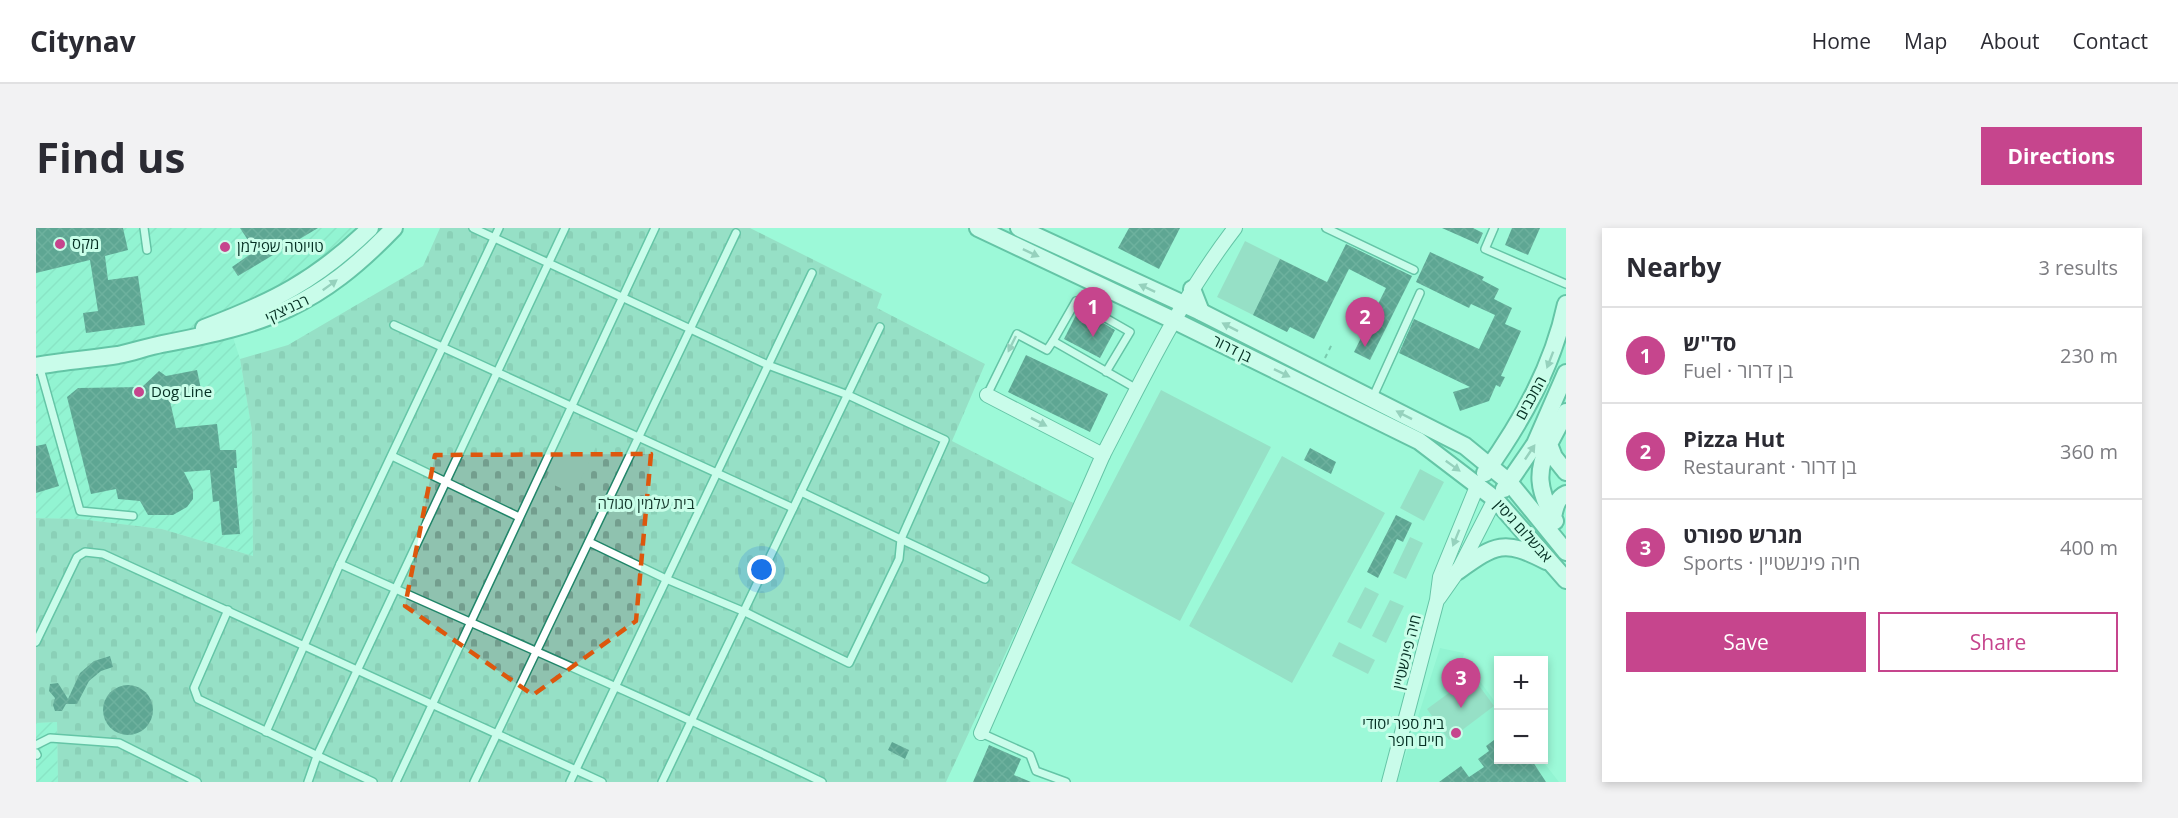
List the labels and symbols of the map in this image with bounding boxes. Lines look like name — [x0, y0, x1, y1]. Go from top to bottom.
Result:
place label: מקס — [72, 233, 99, 253]
place label: טויוטה שפילמן — [237, 236, 324, 256]
marker: מקס — [53, 237, 67, 251]
marker: טויוטה שפילמן — [218, 240, 232, 254]
one-way arrow — [1023, 248, 1040, 257]
one-way arrow — [322, 279, 338, 291]
one-way arrow — [1139, 283, 1156, 292]
pin: 1 — [1074, 288, 1112, 337]
street label: רבניצקי — [261, 289, 312, 327]
pin: 2 — [1346, 298, 1384, 347]
one-way arrow — [1222, 322, 1239, 332]
street label: בן דרור — [1209, 330, 1256, 366]
one-way arrow — [1008, 335, 1018, 353]
one-way arrow — [1545, 351, 1554, 369]
one-way arrow — [1274, 369, 1291, 378]
street label: המכבים — [1510, 372, 1550, 423]
place label: Dog Line — [151, 381, 212, 401]
marker: Dog Line — [132, 385, 146, 399]
one-way arrow — [1396, 410, 1413, 420]
one-way arrow — [1031, 417, 1048, 427]
one-way arrow — [1524, 444, 1535, 460]
one-way arrow — [1445, 460, 1461, 472]
park label: בית עלמין סגולה — [597, 493, 695, 513]
street label: אבשלום גיסין — [1490, 495, 1557, 566]
one-way arrow — [1451, 529, 1460, 547]
your location — [747, 555, 776, 584]
street label: חיה פינשטיין — [1387, 612, 1425, 691]
pin: 3 — [1442, 658, 1480, 708]
place label: בית ספר יסודי חיים חפר — [1362, 713, 1444, 750]
marker: בית ספר יסודי חיים חפר — [1449, 726, 1463, 740]

